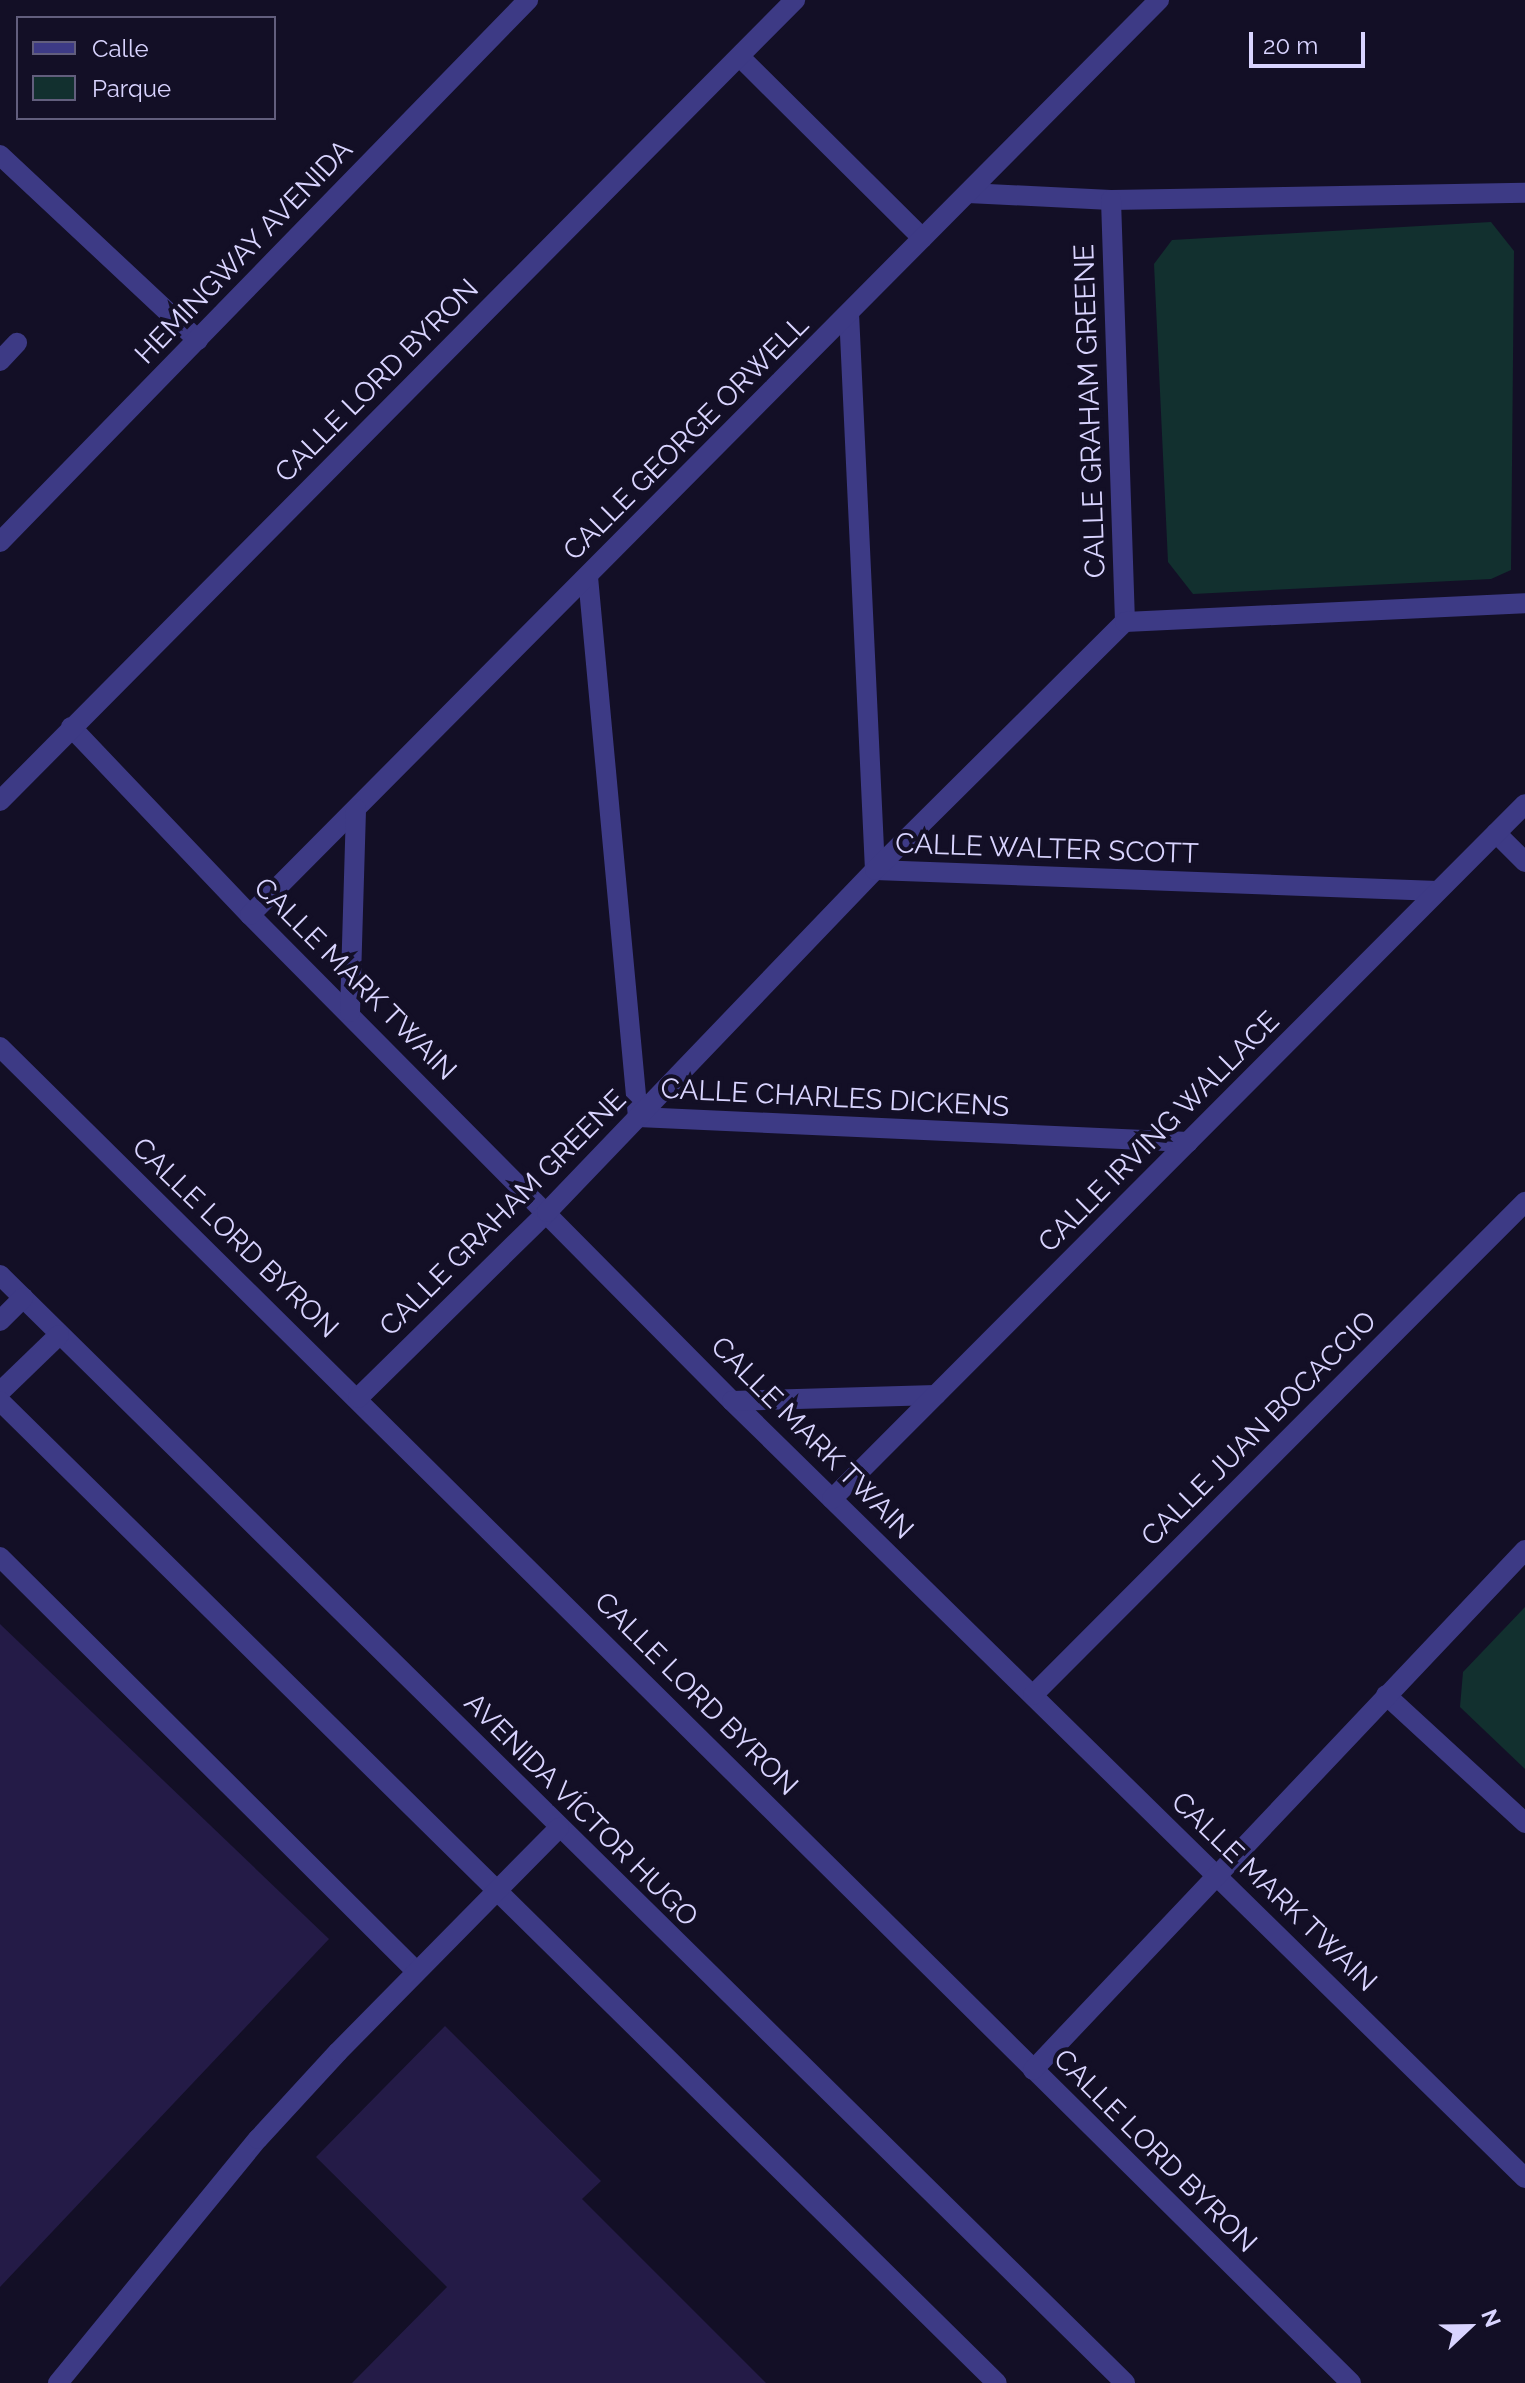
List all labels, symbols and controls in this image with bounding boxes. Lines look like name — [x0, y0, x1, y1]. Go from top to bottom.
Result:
legend — [16, 16, 276, 120]
scale bar — [1253, 16, 1369, 66]
text: 20 m — [1263, 31, 1318, 60]
text: Calle — [92, 34, 149, 63]
text: Parque — [92, 74, 171, 103]
street label: HEMINGWAY AVENIDA — [128, 132, 360, 372]
street label: CALLE GRAHAM GREENE — [1067, 243, 1113, 579]
street label: CALLE LORD BYRON — [268, 272, 486, 490]
street label: CALLE GEORGE ORWELL — [556, 308, 816, 568]
street label: CALLE WALTER SCOTT — [894, 827, 1200, 871]
street label: CALLE MARK TWAIN — [246, 870, 464, 1088]
street label: CALLE IRVING WALLACE — [1031, 1004, 1287, 1260]
street label: CALLE CHARLES DICKENS — [660, 1072, 1010, 1124]
street label: CALLE GRAHAM GREENE — [373, 1083, 633, 1343]
street label: CALLE LORD BYRON — [125, 1131, 345, 1345]
street label: CALLE JUAN BOCACCIO — [1134, 1304, 1384, 1554]
street label: CALLE MARK TWAIN — [703, 1329, 921, 1547]
street label: CALLE LORD BYRON — [587, 1585, 805, 1803]
street label: AVENIDA VÍCTOR HUGO — [457, 1686, 705, 1934]
street label: CALLE MARK TWAIN — [1164, 1785, 1384, 1999]
street label: CALLE LORD BYRON — [1046, 2042, 1264, 2260]
north arrow — [1429, 2287, 1509, 2367]
text: N — [1476, 2305, 1506, 2331]

